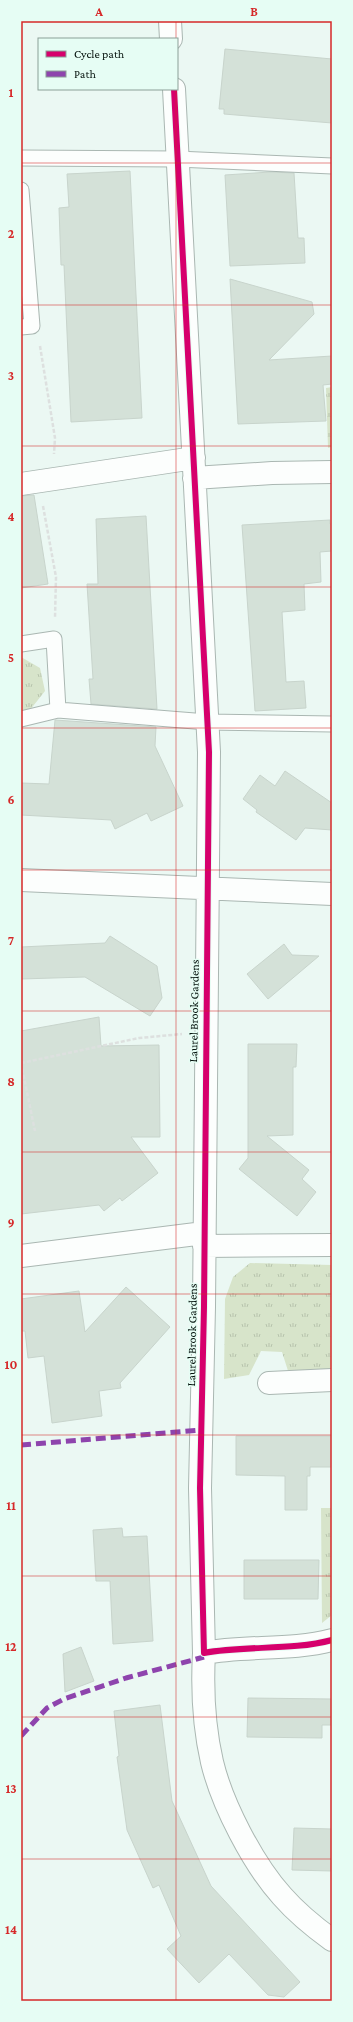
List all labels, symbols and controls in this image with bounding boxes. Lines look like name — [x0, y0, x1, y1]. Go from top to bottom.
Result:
text: A — [94, 4, 103, 19]
text: B — [250, 4, 258, 19]
legend — [38, 38, 178, 90]
text: Cycle path — [74, 47, 125, 61]
text: Path — [74, 67, 96, 81]
text: 1 — [9, 85, 14, 100]
text: 2 — [8, 226, 15, 241]
text: 3 — [8, 368, 14, 383]
text: 4 — [7, 509, 15, 524]
text: 5 — [8, 650, 14, 665]
text: 6 — [7, 792, 15, 807]
text: 7 — [8, 933, 14, 948]
street label: Laurel Brook Gardens — [186, 959, 202, 1063]
text: 8 — [7, 1074, 15, 1089]
text: 9 — [7, 1215, 15, 1230]
street label: Laurel Brook Gardens — [184, 1283, 200, 1387]
text: 10 — [5, 1357, 17, 1372]
text: 11 — [6, 1498, 16, 1513]
text: 12 — [5, 1639, 17, 1654]
text: 13 — [5, 1781, 17, 1796]
text: 14 — [5, 1922, 17, 1937]

